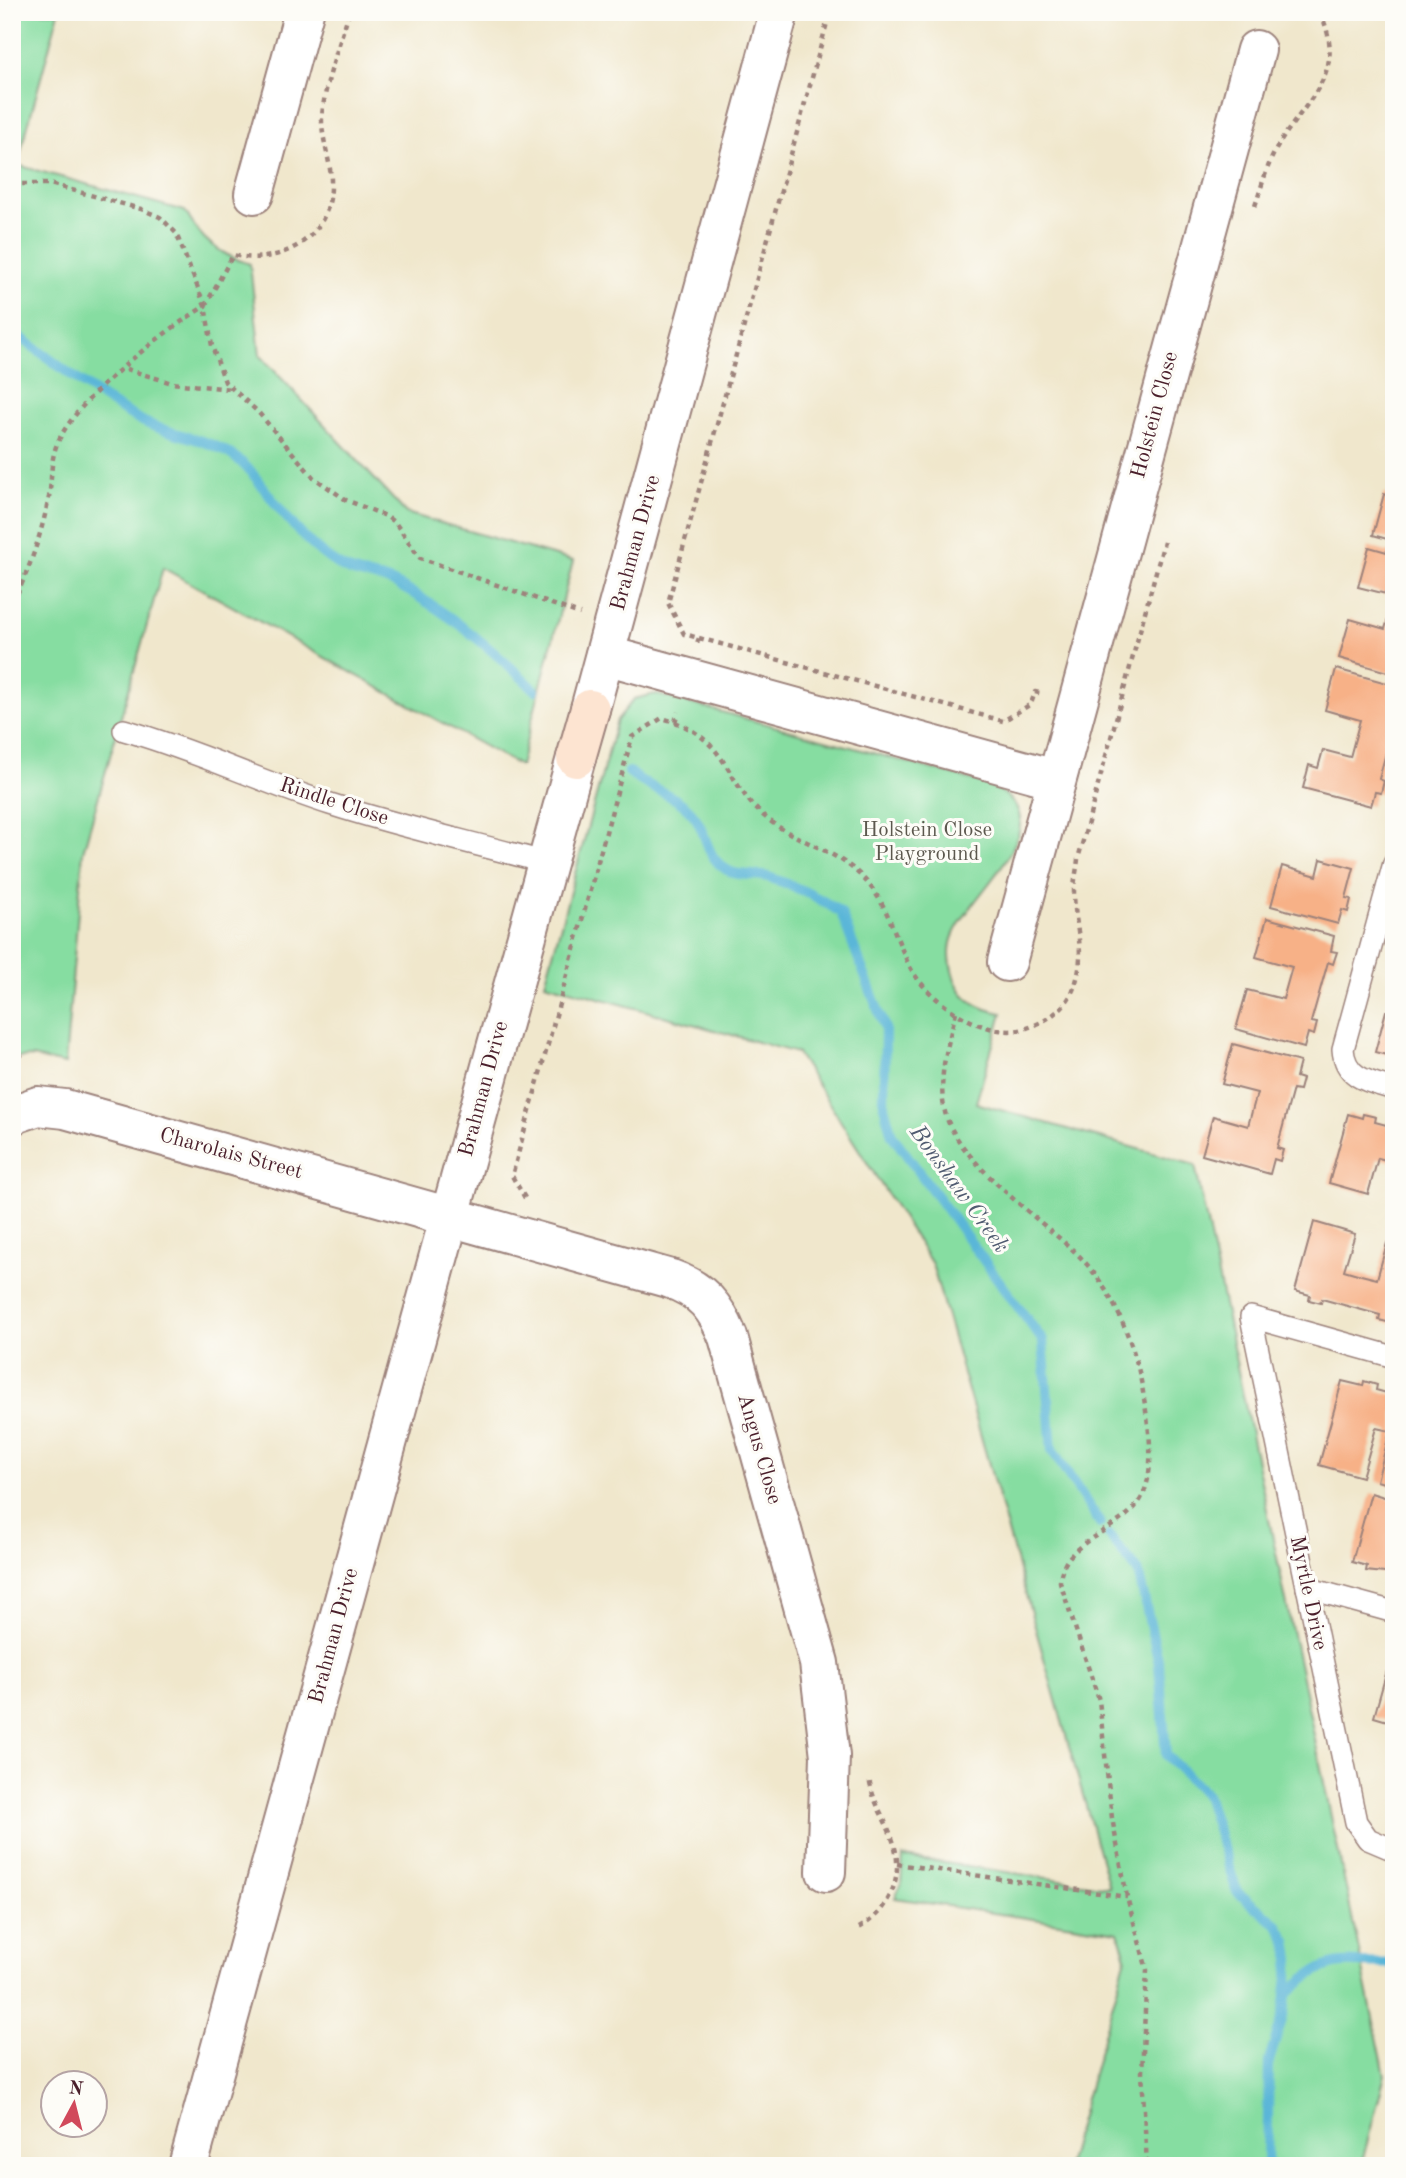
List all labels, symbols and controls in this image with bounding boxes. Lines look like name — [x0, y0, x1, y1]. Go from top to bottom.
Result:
street label: Holstein Close — [1128, 349, 1182, 481]
street label: Brahman Drive — [608, 473, 664, 613]
street label: Rindle Close — [277, 775, 391, 829]
park label: Holstein Close Playground — [862, 820, 992, 865]
street label: Brahman Drive — [456, 1019, 512, 1159]
water label: Bonshaw Creek — [905, 1120, 1013, 1257]
street label: Charolais Street — [157, 1125, 305, 1183]
street label: Angus Close — [733, 1391, 785, 1507]
street label: Myrtle Drive — [1286, 1534, 1330, 1652]
street label: Brahman Drive — [306, 1566, 362, 1706]
north arrow — [38, 2070, 108, 2140]
text: N — [67, 2079, 85, 2100]

